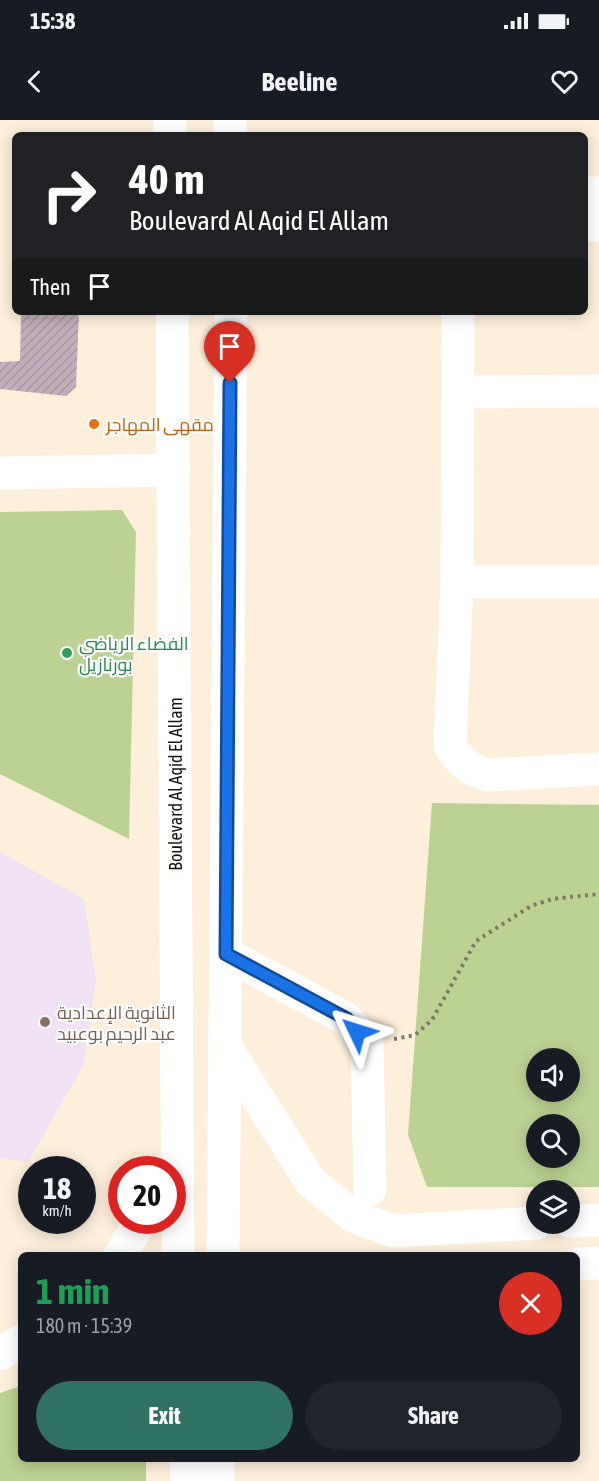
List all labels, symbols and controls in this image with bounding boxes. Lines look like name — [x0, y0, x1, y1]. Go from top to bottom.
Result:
text: 15:38 — [30, 8, 75, 34]
icon: back — [18, 65, 51, 98]
icon: heart — [548, 65, 581, 98]
text: Beeline — [262, 66, 337, 97]
text: 40 m — [129, 155, 204, 203]
icon: right — [30, 156, 108, 234]
text: Boulevard Al Aqid El Allam — [129, 205, 389, 236]
icon: arrive — [83, 270, 116, 303]
text: Then — [30, 274, 71, 300]
pin — [204, 321, 255, 383]
icon: arrive — [213, 330, 246, 363]
place label: مقهى المهاجر — [105, 414, 214, 436]
marker: مقهى المهاجر — [87, 417, 101, 431]
place label: الفضاء الرياضي بورنازيل — [79, 633, 189, 676]
marker: الفضاء الرياضي بورنازيل — [60, 646, 74, 660]
street label: Boulevard Al Aqid El Allam — [165, 697, 186, 871]
position arrow — [325, 1000, 389, 1064]
place label: الثانوية الإعدادية عبد الرحيم بوعبيد — [57, 1002, 176, 1046]
marker: الثانوية الإعدادية عبد الرحيم بوعبيد — [38, 1015, 52, 1029]
map controls — [526, 1048, 580, 1234]
button: sound — [526, 1048, 580, 1102]
button: search — [526, 1114, 580, 1168]
speed limit sign: 20 — [108, 1156, 186, 1234]
text: 18 — [43, 1171, 71, 1205]
button: layers — [526, 1180, 580, 1234]
text: km/h — [42, 1202, 72, 1219]
text: 1 min — [36, 1270, 110, 1312]
button: close — [499, 1272, 562, 1335]
text: 180 m · 15:39 — [36, 1314, 132, 1337]
button: Exit — [36, 1381, 293, 1450]
button: Share — [305, 1381, 562, 1450]

